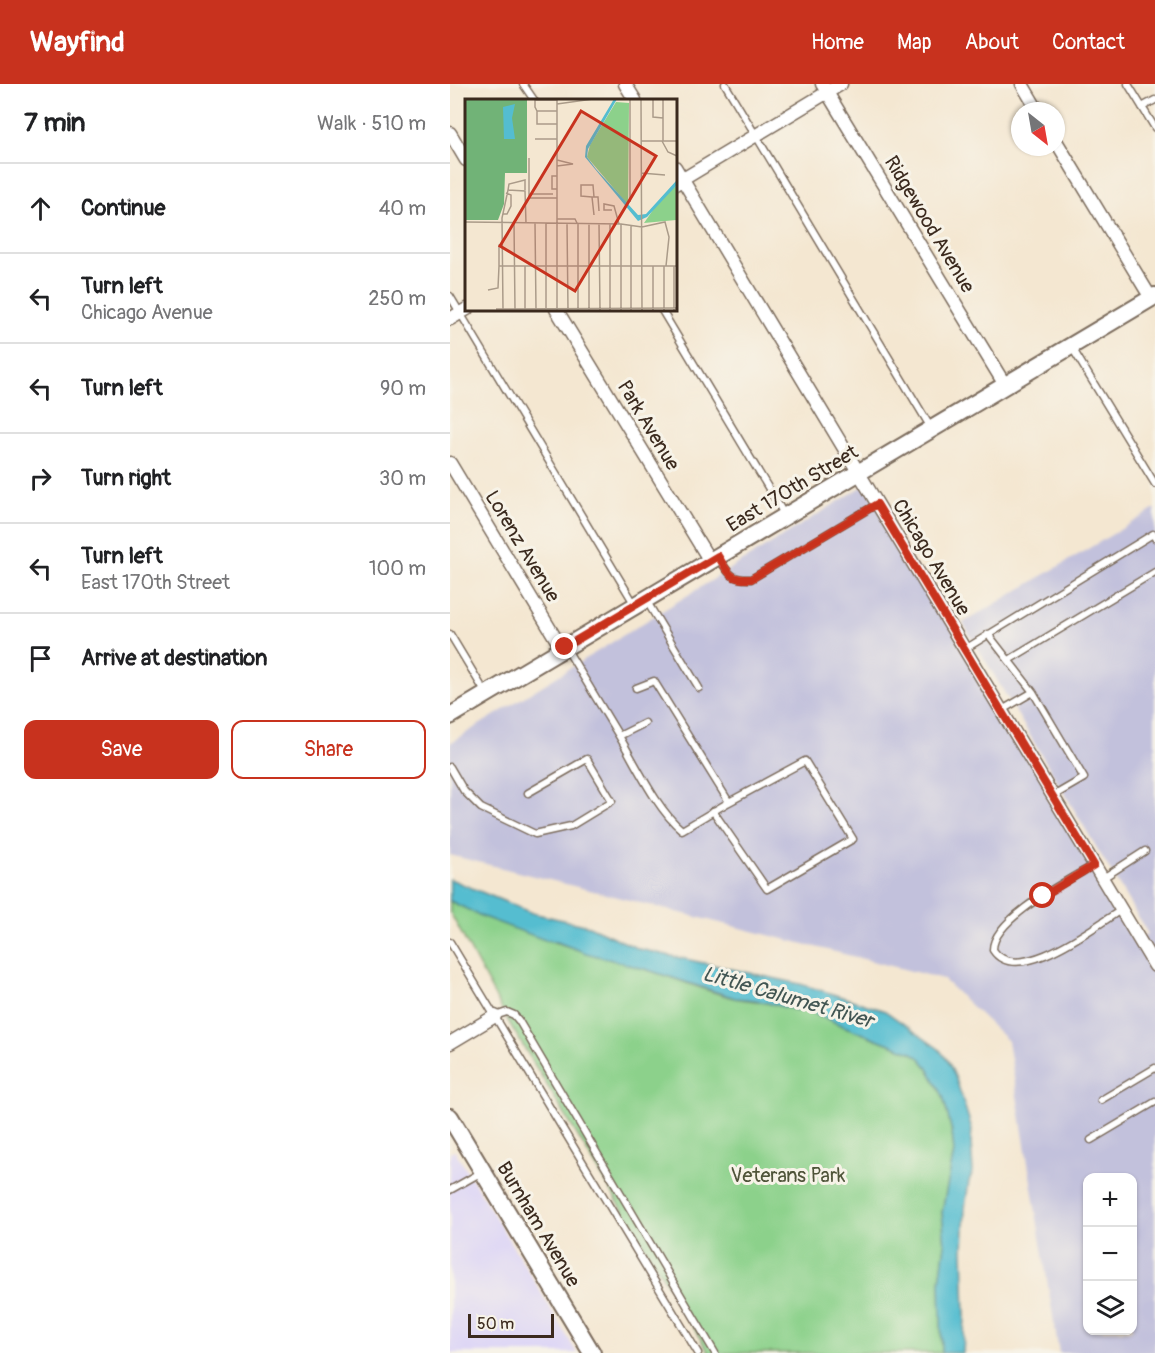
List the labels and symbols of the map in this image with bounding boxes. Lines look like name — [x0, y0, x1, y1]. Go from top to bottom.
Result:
inset map — [465, 99, 676, 310]
north arrow — [1011, 102, 1065, 156]
street label: Ridgewood Avenue — [879, 151, 980, 297]
street label: Park Avenue — [612, 376, 685, 475]
street label: East 170th Street — [722, 439, 863, 538]
street label: Lorenz Avenue — [479, 486, 566, 607]
street label: Chicago Avenue — [887, 494, 976, 620]
route end — [551, 633, 577, 659]
route start — [1029, 882, 1055, 908]
water label: Little Calumet River — [700, 960, 879, 1035]
street label: Burnham Avenue — [491, 1157, 586, 1292]
park label: Veterans Park — [731, 1163, 846, 1188]
scale bar — [468, 1311, 554, 1338]

